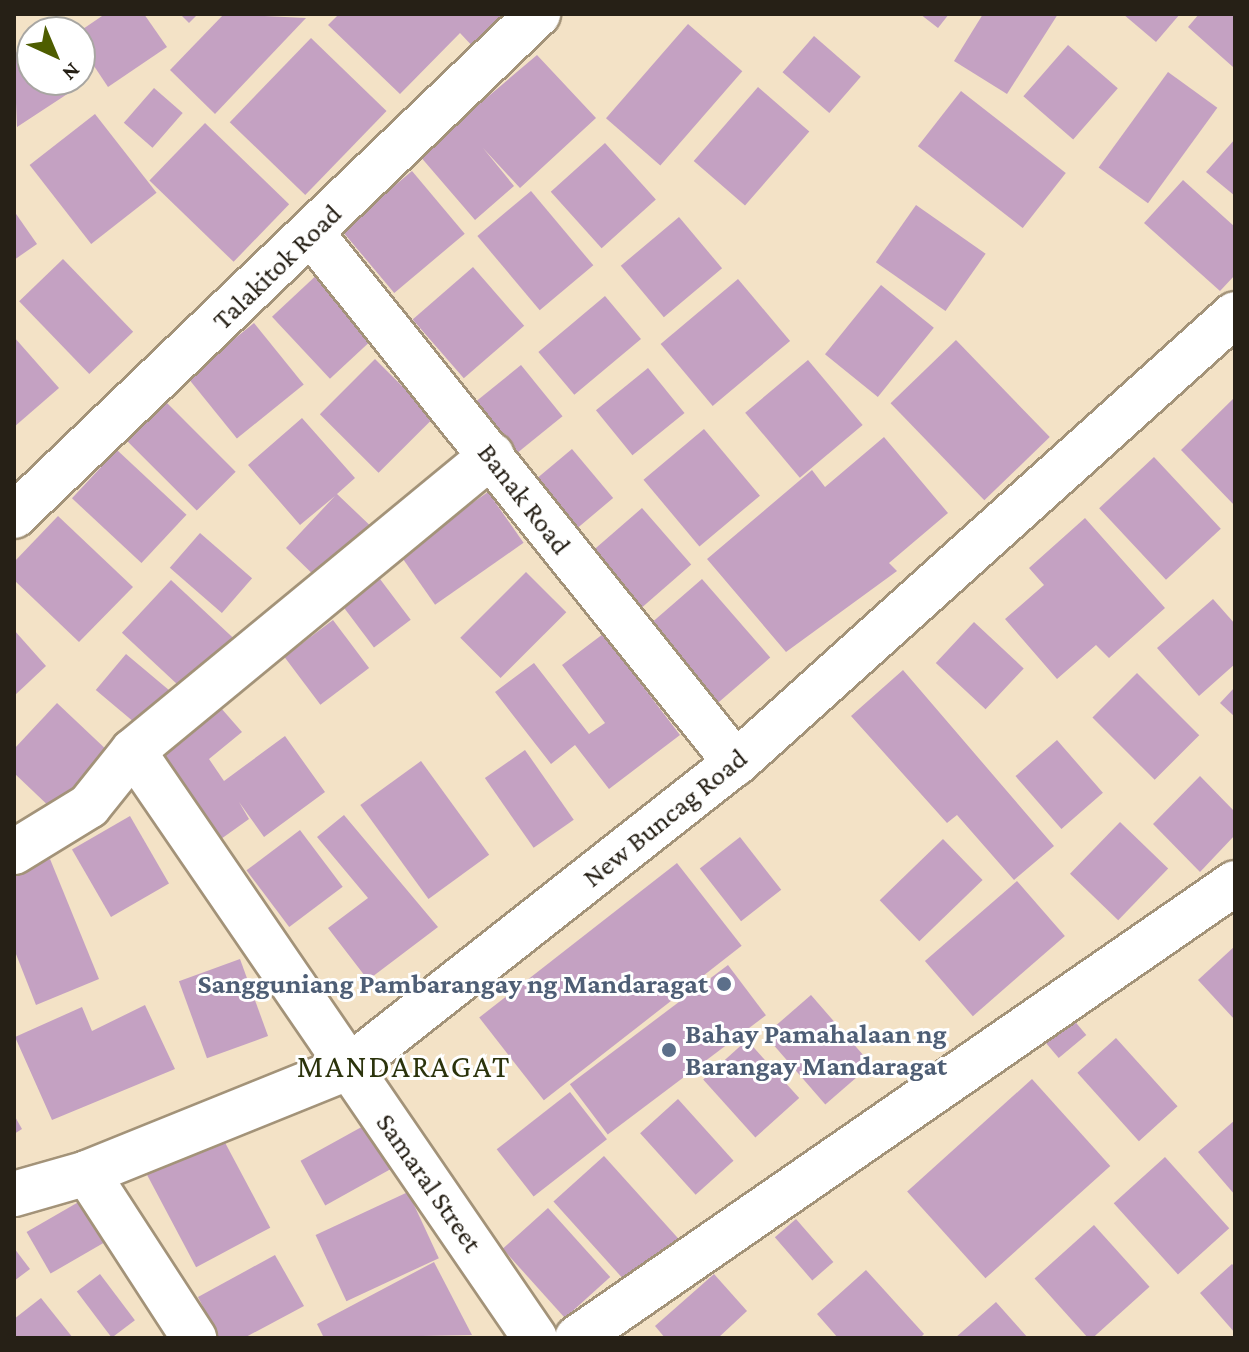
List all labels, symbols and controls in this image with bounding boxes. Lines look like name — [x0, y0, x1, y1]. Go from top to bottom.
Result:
north arrow — [16, 16, 96, 96]
text: N — [58, 58, 86, 86]
street label: Talakitok Road — [205, 197, 349, 337]
street label: Banak Road — [470, 437, 578, 561]
street label: New Buncag Road — [576, 741, 754, 895]
place label: Sangguniang Pambarangay ng Mandaragat — [198, 967, 708, 1001]
marker: Sangguniang Pambarangay ng Mandaragat — [715, 975, 733, 993]
place label: Bahay Pamahalaan ng Barangay Mandaragat — [685, 1017, 947, 1083]
marker: Bahay Pamahalaan ng Barangay Mandaragat — [660, 1041, 678, 1059]
district label: MANDARAGAT — [297, 1047, 511, 1085]
street label: Samaral Street — [369, 1107, 489, 1259]

